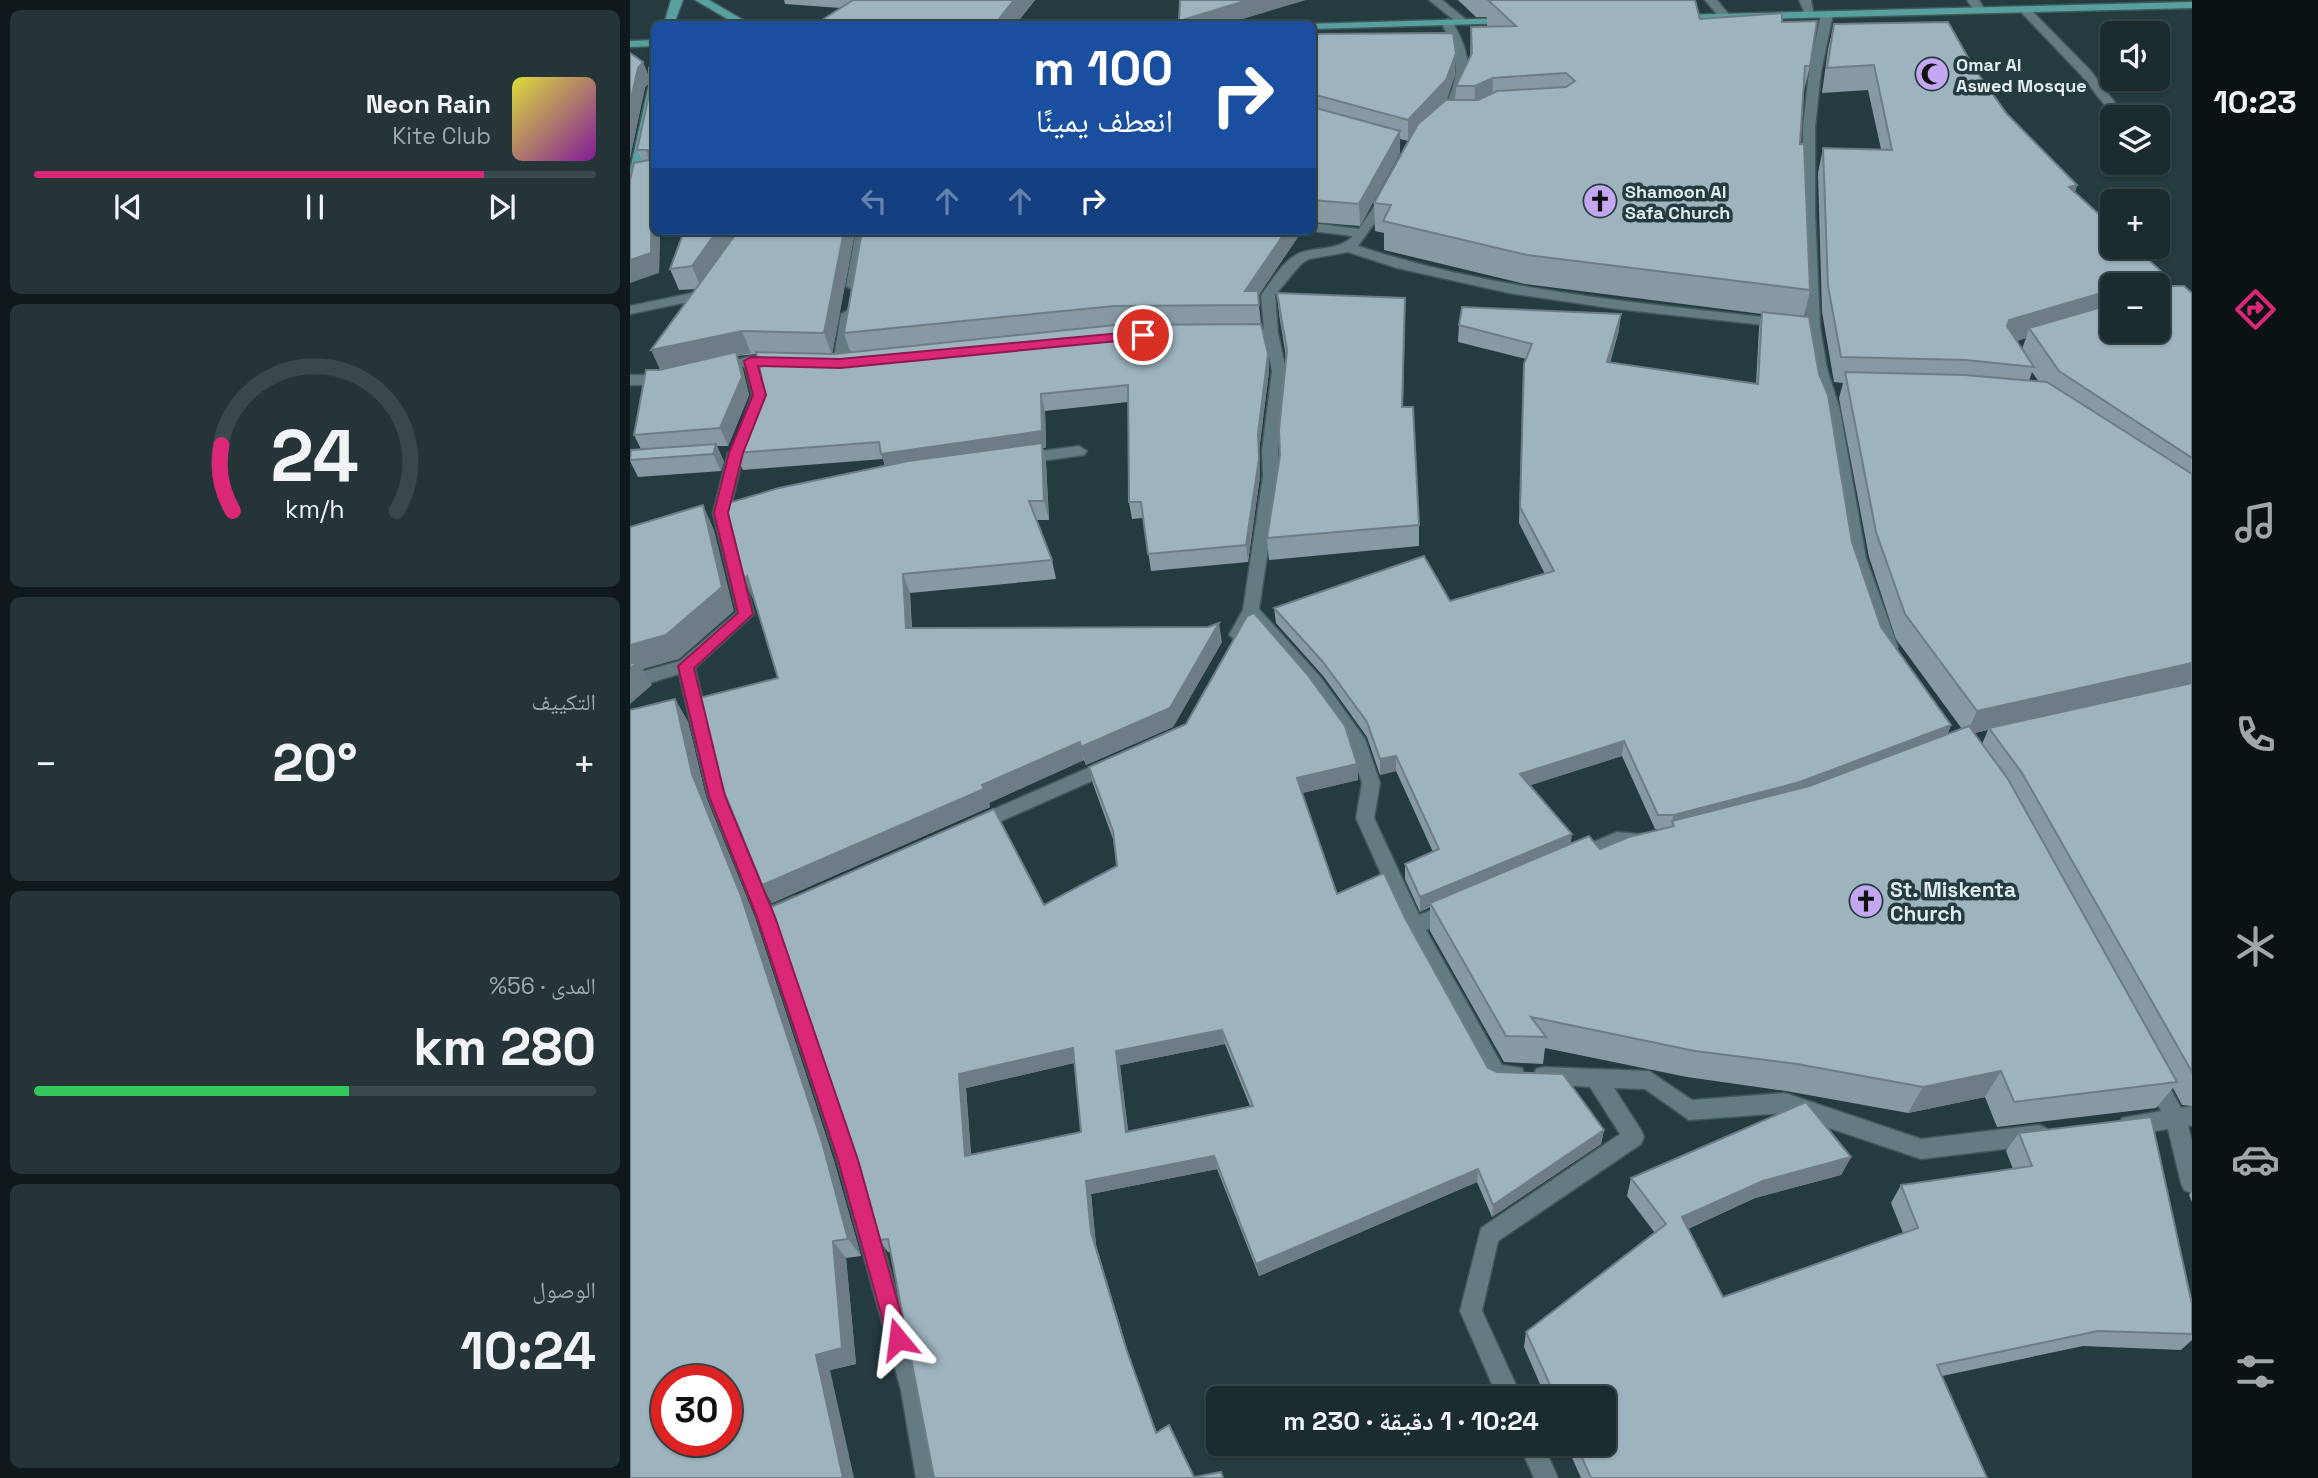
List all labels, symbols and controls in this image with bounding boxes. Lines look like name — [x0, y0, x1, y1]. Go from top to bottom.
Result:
map controls — [2100, 21, 2170, 343]
button: sound — [2100, 21, 2170, 91]
text: 100 m — [1033, 37, 1173, 99]
icon: right — [1197, 49, 1288, 140]
place label: Omar Al Aswed Mosque — [1956, 53, 2087, 97]
mosque icon: Omar Al Aswed Mosque — [1913, 55, 1951, 93]
text: 10:23 — [2213, 82, 2297, 122]
text: Neon Rain — [366, 87, 491, 121]
text: انعطف يمينًا — [1036, 101, 1173, 141]
button: layers — [2100, 105, 2170, 175]
text: Kite Club — [392, 121, 491, 151]
place label: Shamoon Al Safa Church — [1625, 180, 1730, 224]
icon: left — [855, 182, 893, 220]
icon: ahead — [928, 182, 966, 220]
icon: ahead — [1001, 182, 1039, 220]
icon: right — [1074, 182, 1112, 220]
church icon: Shamoon Al Safa Church — [1581, 182, 1619, 220]
icon: previous — [109, 188, 147, 226]
icon: pause — [296, 188, 334, 226]
icon: next — [483, 188, 521, 226]
button: + — [2100, 189, 2170, 259]
button: − — [2100, 273, 2170, 343]
icon: directions — [2231, 285, 2280, 334]
pin — [1113, 305, 1173, 365]
icon: arrive — [1124, 316, 1162, 354]
text: 24 — [271, 410, 359, 503]
text: km/h — [285, 493, 345, 525]
icon: music — [2231, 498, 2280, 547]
text: التكييف — [531, 687, 596, 717]
icon: phone — [2231, 710, 2280, 759]
text: 20° — [272, 730, 358, 796]
text: − — [34, 740, 58, 788]
text: + — [572, 740, 596, 788]
place label: St. Miskenta Church — [1890, 876, 2016, 927]
church icon: St. Miskenta Church — [1847, 882, 1885, 920]
icon: climate — [2231, 922, 2280, 971]
text: المدى · 56% — [489, 971, 596, 1001]
text: 280 km — [413, 1014, 596, 1080]
icon: car — [2231, 1135, 2280, 1184]
text: الوصول — [532, 1275, 596, 1305]
position arrow — [861, 1302, 935, 1376]
text: 10:24 — [460, 1318, 596, 1384]
icon: filters — [2231, 1347, 2280, 1396]
speed limit sign: 30 — [651, 1365, 742, 1456]
text: 10:24 · 1 دقيقة · 230 m — [1283, 1404, 1539, 1438]

